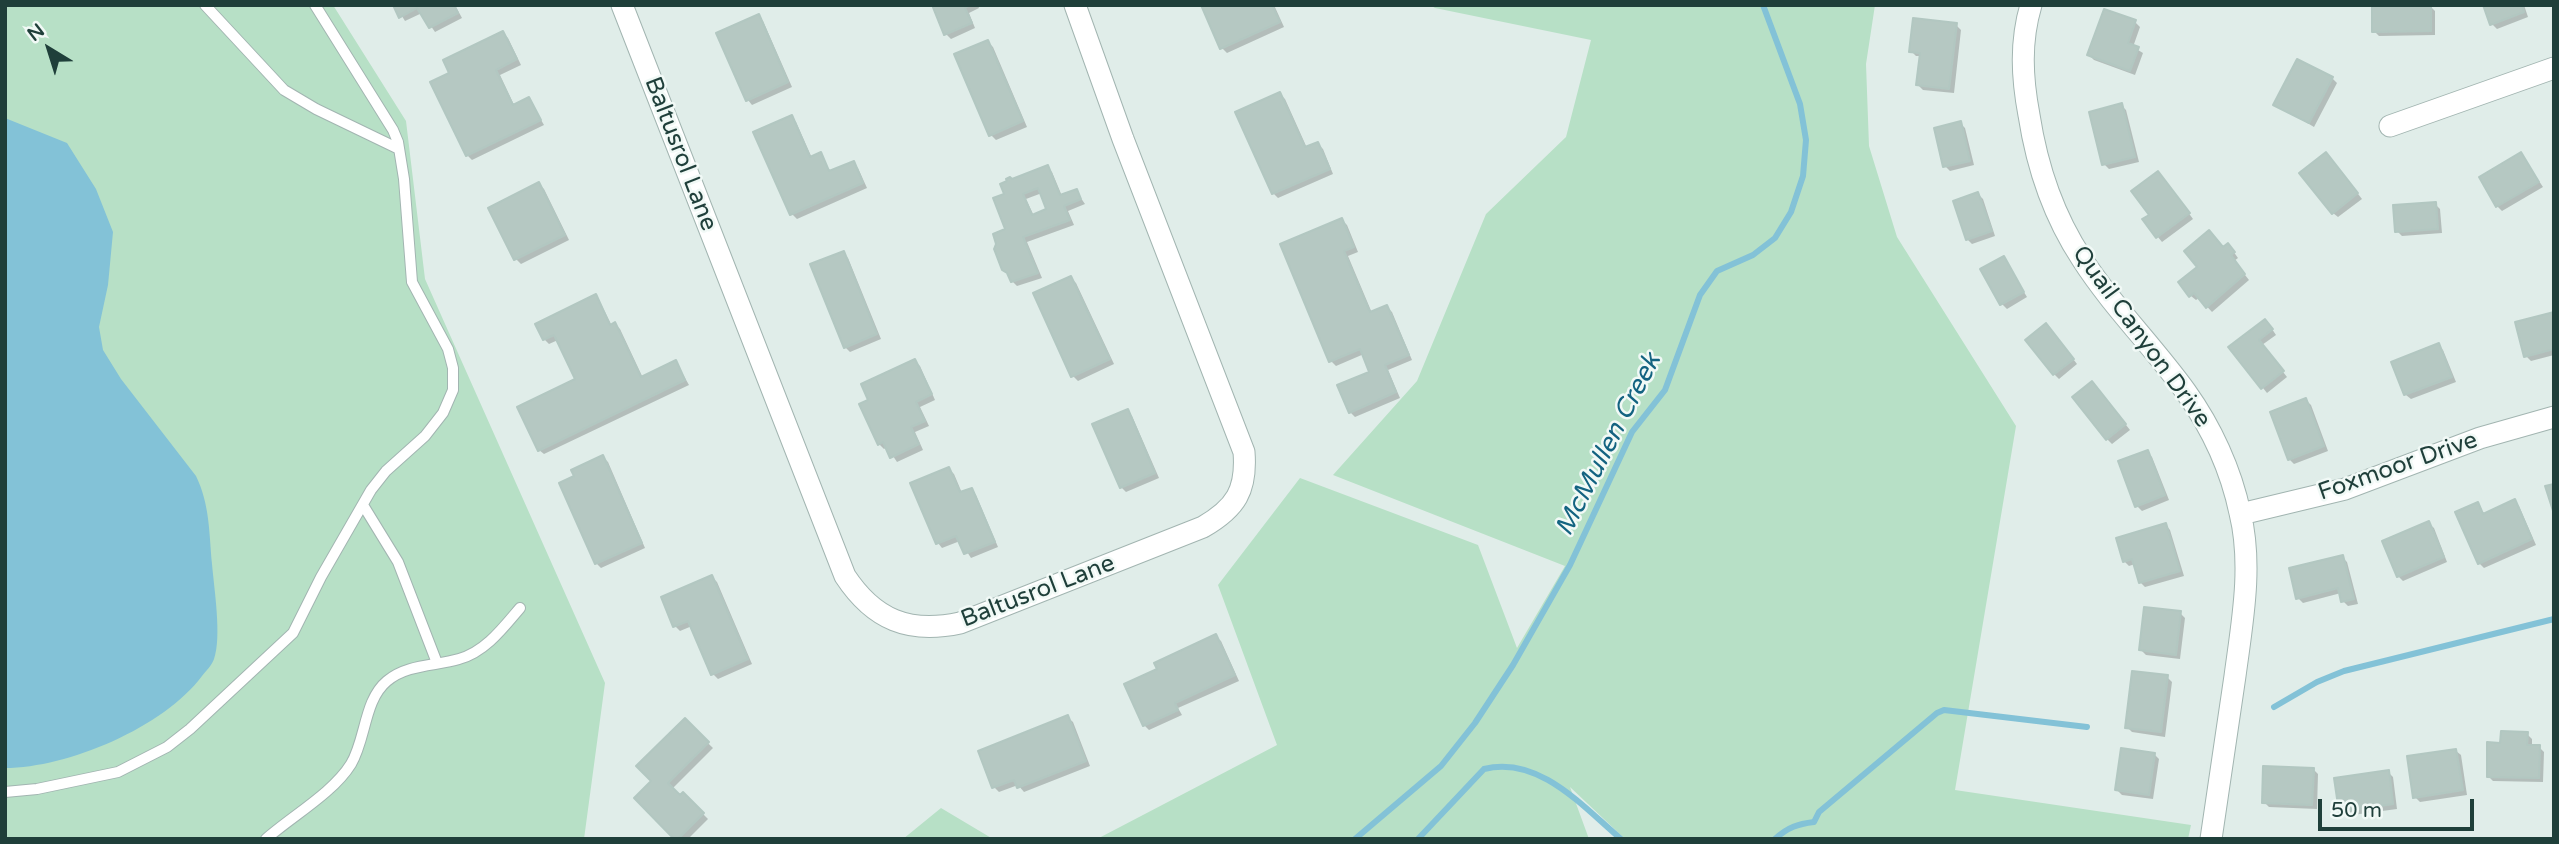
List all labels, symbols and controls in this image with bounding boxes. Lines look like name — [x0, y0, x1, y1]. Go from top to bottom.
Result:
north arrow — [14, 14, 84, 84]
text: N — [23, 19, 49, 46]
street label: Baltusrol Lane — [637, 73, 723, 235]
street label: Quail Canyon Drive — [2065, 241, 2217, 433]
water label: McMullen Creek — [1550, 349, 1668, 541]
street label: Foxmoor Drive — [2315, 426, 2481, 508]
street label: Baltusrol Lane — [957, 549, 1119, 635]
scale bar — [2321, 784, 2477, 828]
text: 50 m — [2331, 798, 2382, 823]

